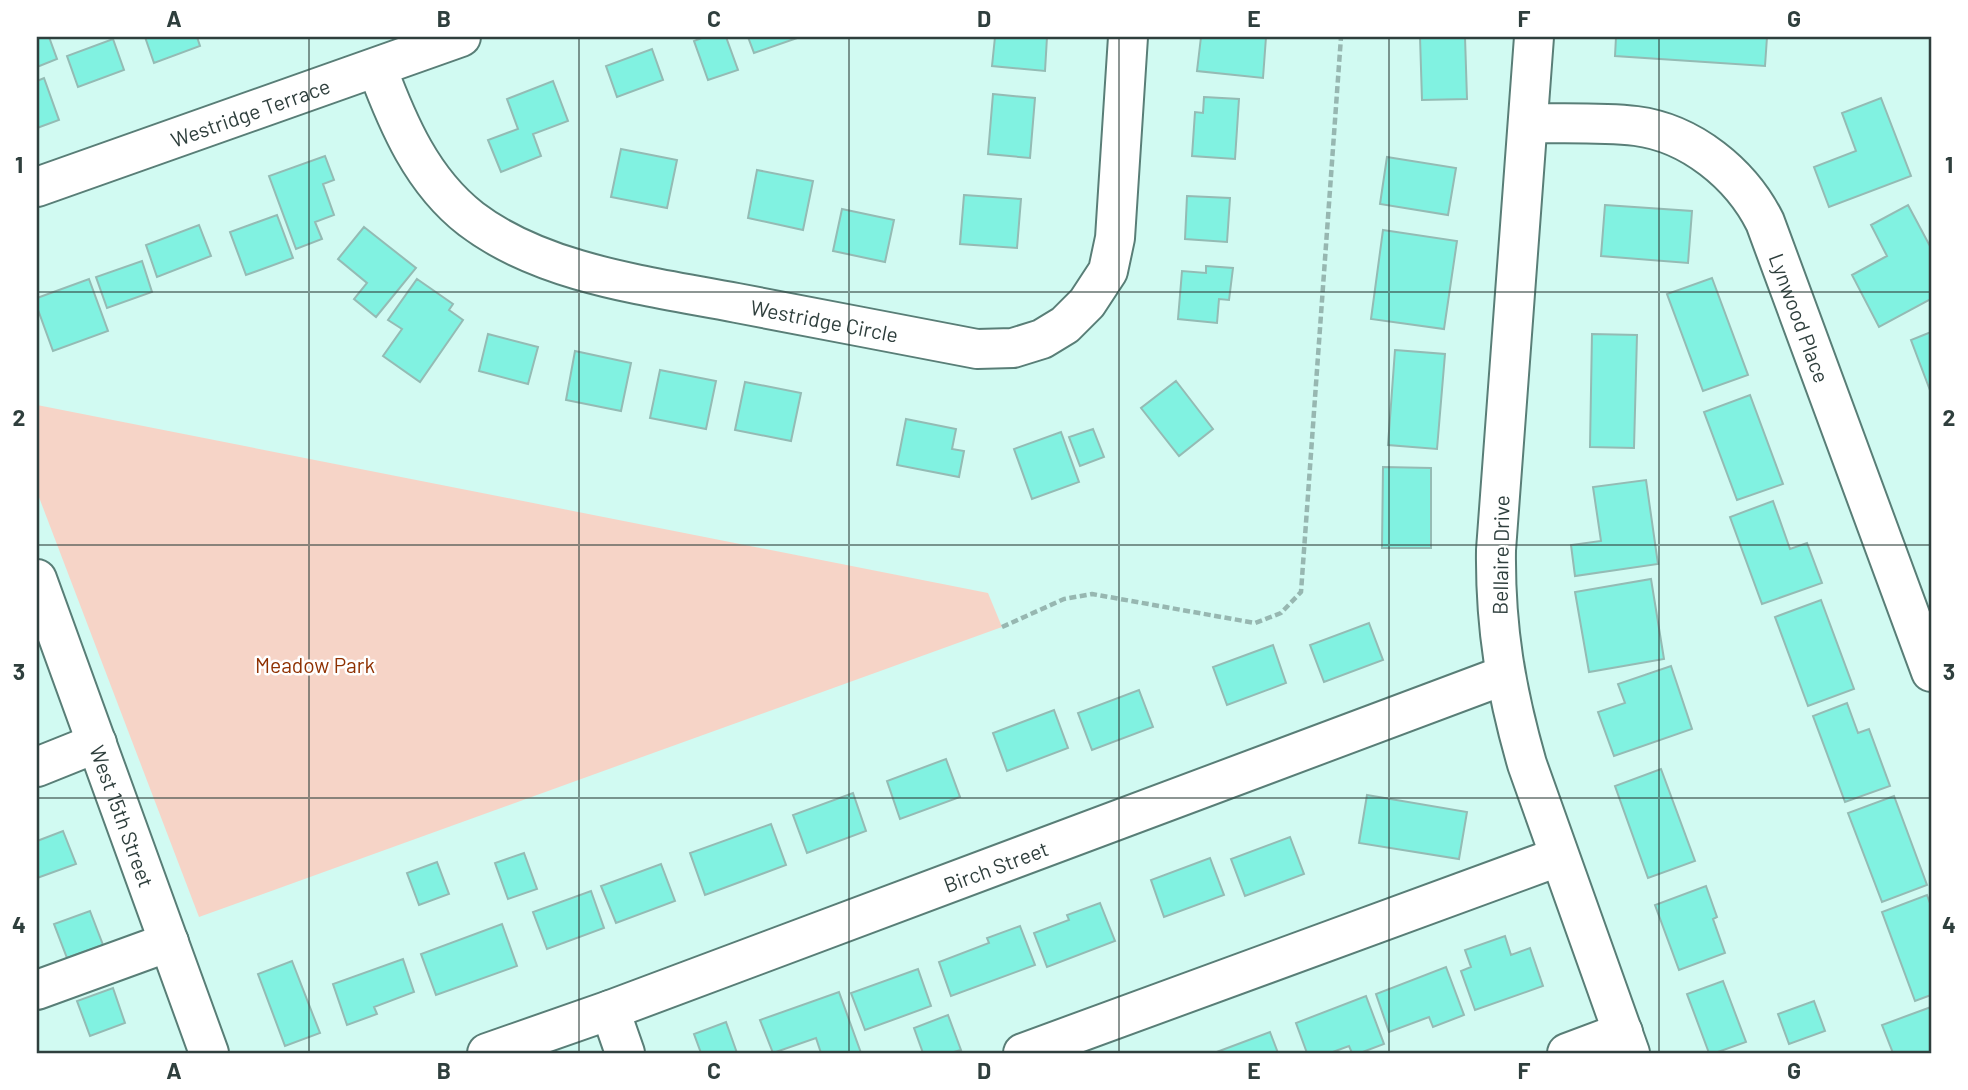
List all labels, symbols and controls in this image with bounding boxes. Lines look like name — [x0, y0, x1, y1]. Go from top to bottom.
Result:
text: A — [166, 4, 182, 32]
text: B — [437, 4, 451, 32]
text: C — [707, 4, 721, 32]
text: D — [977, 4, 991, 32]
text: E — [1247, 4, 1261, 32]
text: F — [1518, 4, 1531, 32]
text: G — [1787, 4, 1801, 32]
street label: Westridge Terrace — [167, 72, 333, 151]
text: 1 — [15, 150, 23, 178]
text: 1 — [1945, 150, 1953, 178]
street label: Lynwood Place — [1765, 250, 1836, 386]
street label: Westridge Circle — [749, 293, 901, 346]
text: 2 — [13, 403, 25, 431]
text: 2 — [1943, 403, 1955, 431]
street label: Bellaire Drive — [1486, 495, 1514, 615]
park label: Meadow Park — [255, 652, 375, 677]
text: 3 — [13, 657, 25, 685]
text: 3 — [1943, 657, 1955, 685]
street label: West 15th Street — [86, 742, 160, 890]
street label: Birch Street — [940, 835, 1051, 897]
text: 4 — [12, 910, 26, 938]
text: 4 — [1942, 910, 1956, 938]
text: A — [166, 1056, 182, 1084]
text: B — [437, 1056, 451, 1084]
text: C — [707, 1056, 721, 1084]
text: D — [977, 1056, 991, 1084]
text: E — [1247, 1056, 1261, 1084]
text: F — [1518, 1056, 1531, 1084]
text: G — [1787, 1056, 1801, 1084]

